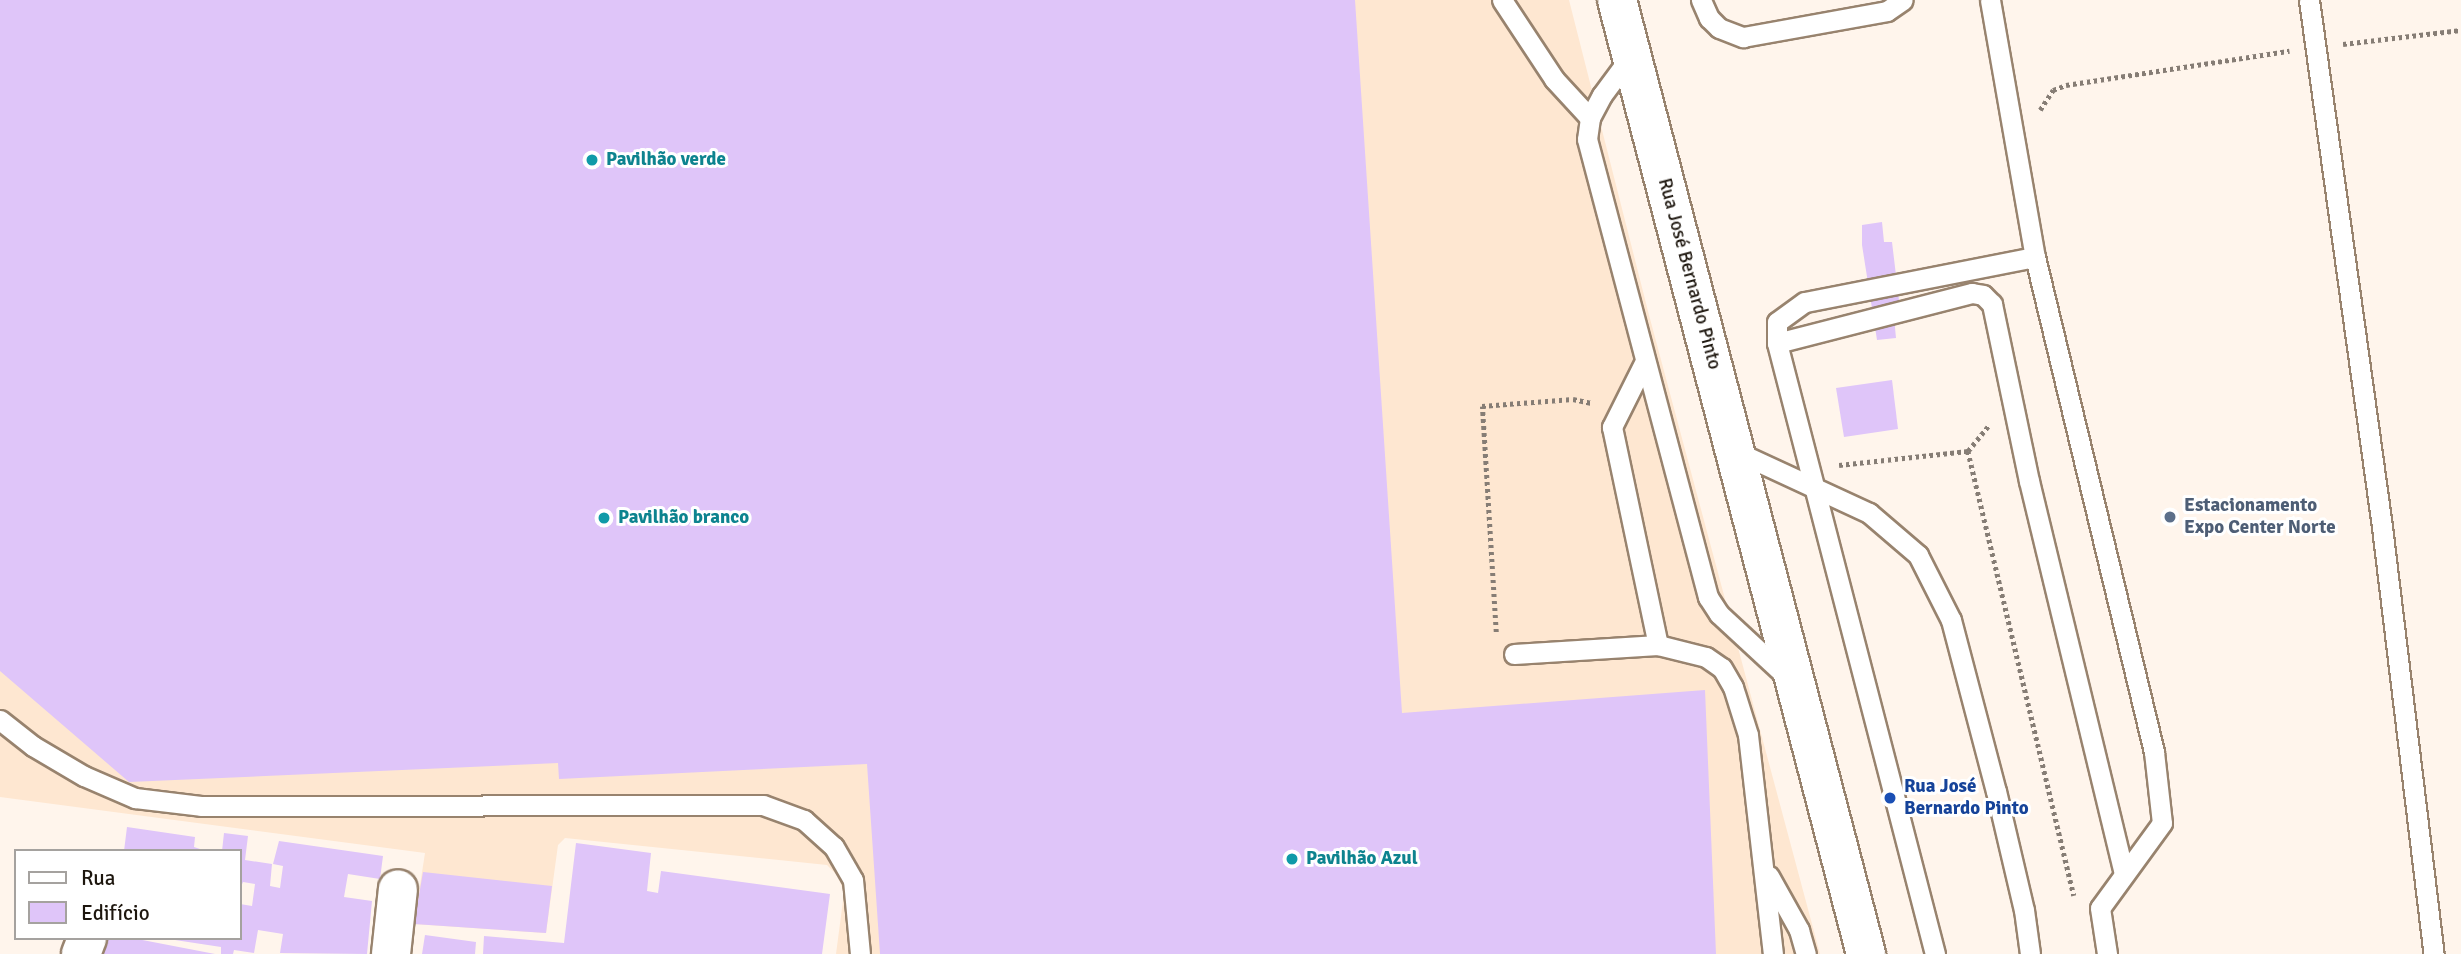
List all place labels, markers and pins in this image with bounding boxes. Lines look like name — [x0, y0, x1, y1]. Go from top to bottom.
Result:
place label: Pavilhão verde — [606, 149, 726, 171]
marker: Pavilhão verde — [584, 152, 600, 168]
place label: Estacionamento Expo Center Norte — [2184, 495, 2336, 539]
place label: Pavilhão branco — [618, 507, 749, 529]
marker: Estacionamento Expo Center Norte — [2162, 509, 2178, 525]
marker: Pavilhão branco — [596, 510, 612, 526]
place label: Rua José Bernardo Pinto — [1904, 776, 2029, 820]
marker: Rua José Bernardo Pinto — [1882, 790, 1898, 806]
place label: Pavilhão Azul — [1306, 848, 1418, 870]
marker: Pavilhão Azul — [1284, 851, 1300, 867]

